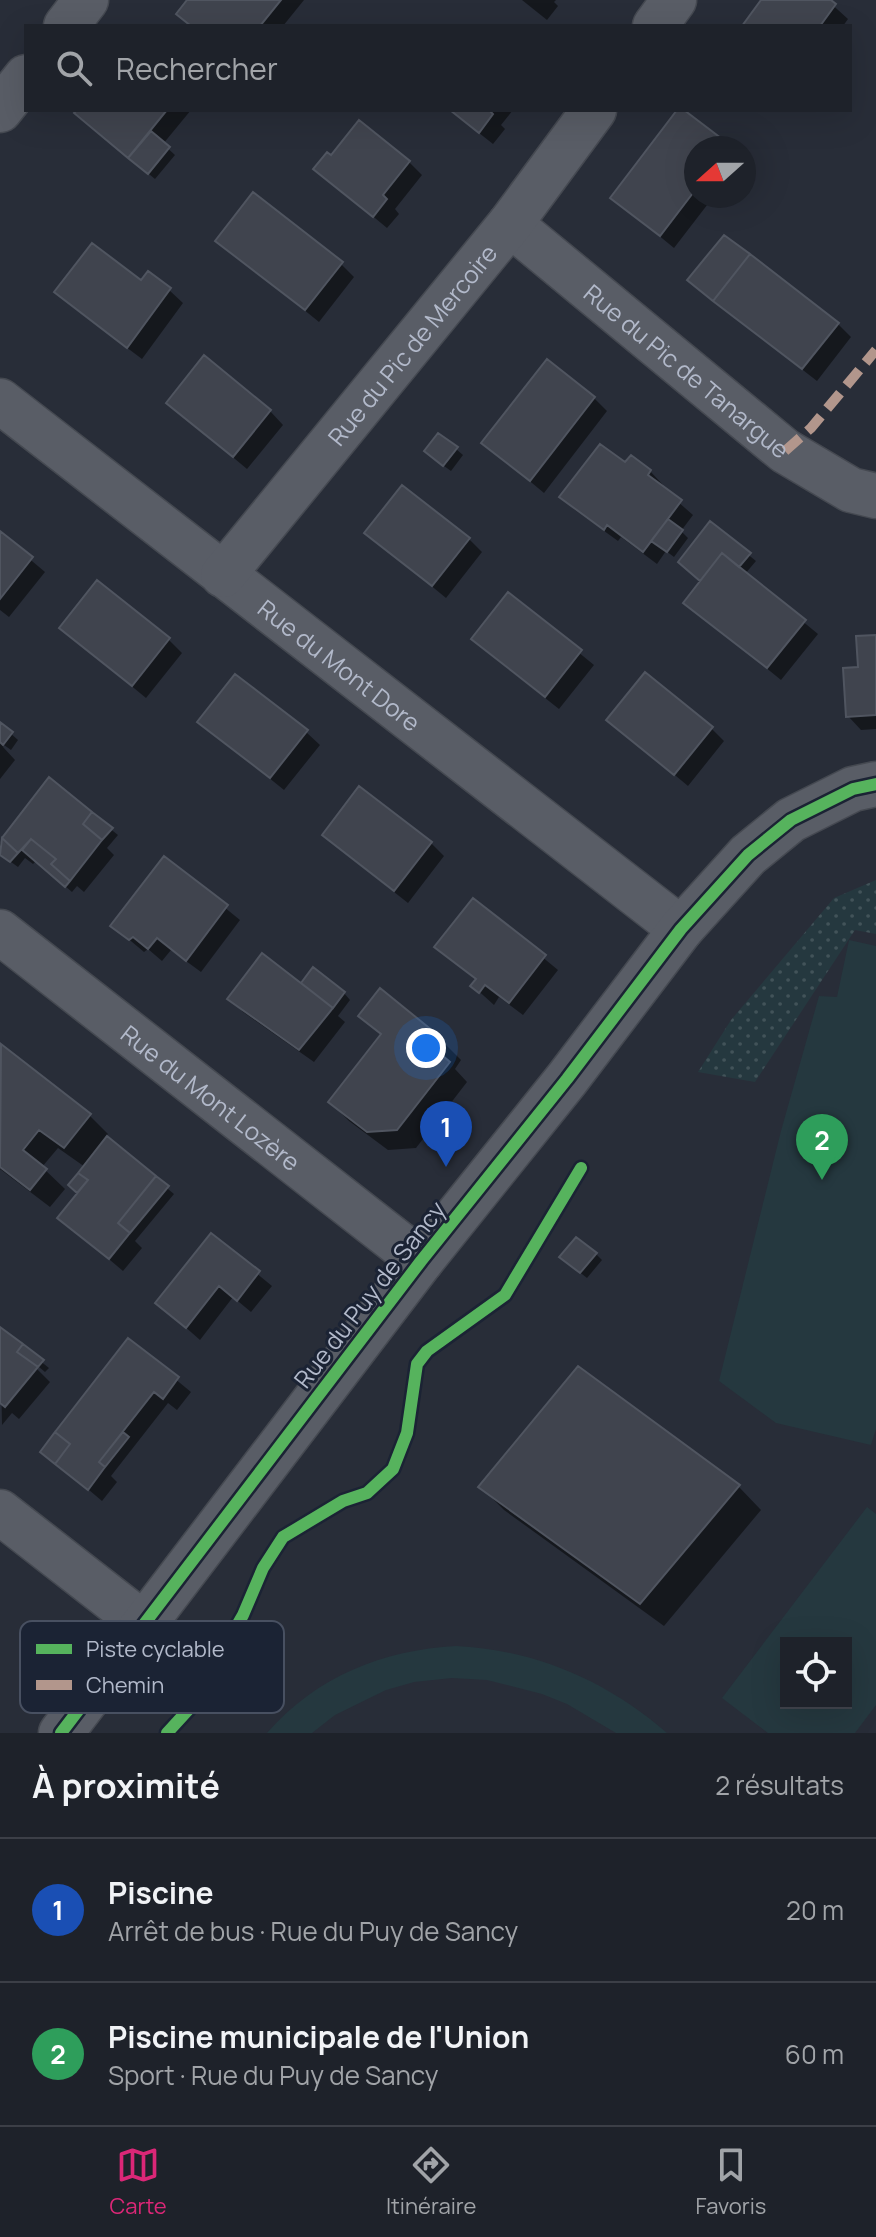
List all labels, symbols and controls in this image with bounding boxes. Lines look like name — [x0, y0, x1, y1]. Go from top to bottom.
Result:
search box — [24, 24, 852, 112]
icon: search — [52, 46, 96, 90]
text: Rechercher — [116, 48, 278, 89]
north arrow — [684, 136, 756, 208]
street label: Rue du Pic de Mercoire — [320, 237, 504, 452]
street label: Rue du Pic de Tanargue — [578, 276, 797, 465]
street label: Rue du Mont Dore — [252, 591, 428, 738]
street label: Rue du Mont Lozère — [115, 1017, 308, 1177]
your location — [406, 1028, 446, 1068]
pin: 1 — [420, 1101, 472, 1167]
pin: 2 — [796, 1114, 848, 1180]
street label: Rue du Puy de Sancy — [286, 1194, 453, 1394]
legend — [20, 1621, 284, 1713]
text: Piste cyclable — [86, 1634, 225, 1664]
map controls — [780, 1637, 852, 1709]
button: locate — [780, 1637, 852, 1709]
text: Chemin — [86, 1670, 164, 1700]
text: À proximité — [32, 1762, 220, 1808]
text: 2 résultats — [715, 1767, 844, 1803]
text: Piscine — [108, 1872, 214, 1913]
text: 1 — [52, 1892, 64, 1928]
text: 20 m — [786, 1892, 844, 1928]
text: Arrêt de bus · Rue du Puy de Sancy — [108, 1913, 518, 1949]
text: Piscine municipale de l'Union — [108, 2016, 529, 2057]
text: 2 — [50, 2036, 66, 2072]
text: 60 m — [785, 2036, 844, 2072]
text: Sport · Rue du Puy de Sancy — [108, 2057, 438, 2093]
tab: Carte — [110, 2143, 167, 2221]
tab: Itinéraire — [386, 2143, 476, 2221]
tab: Favoris — [696, 2143, 766, 2221]

